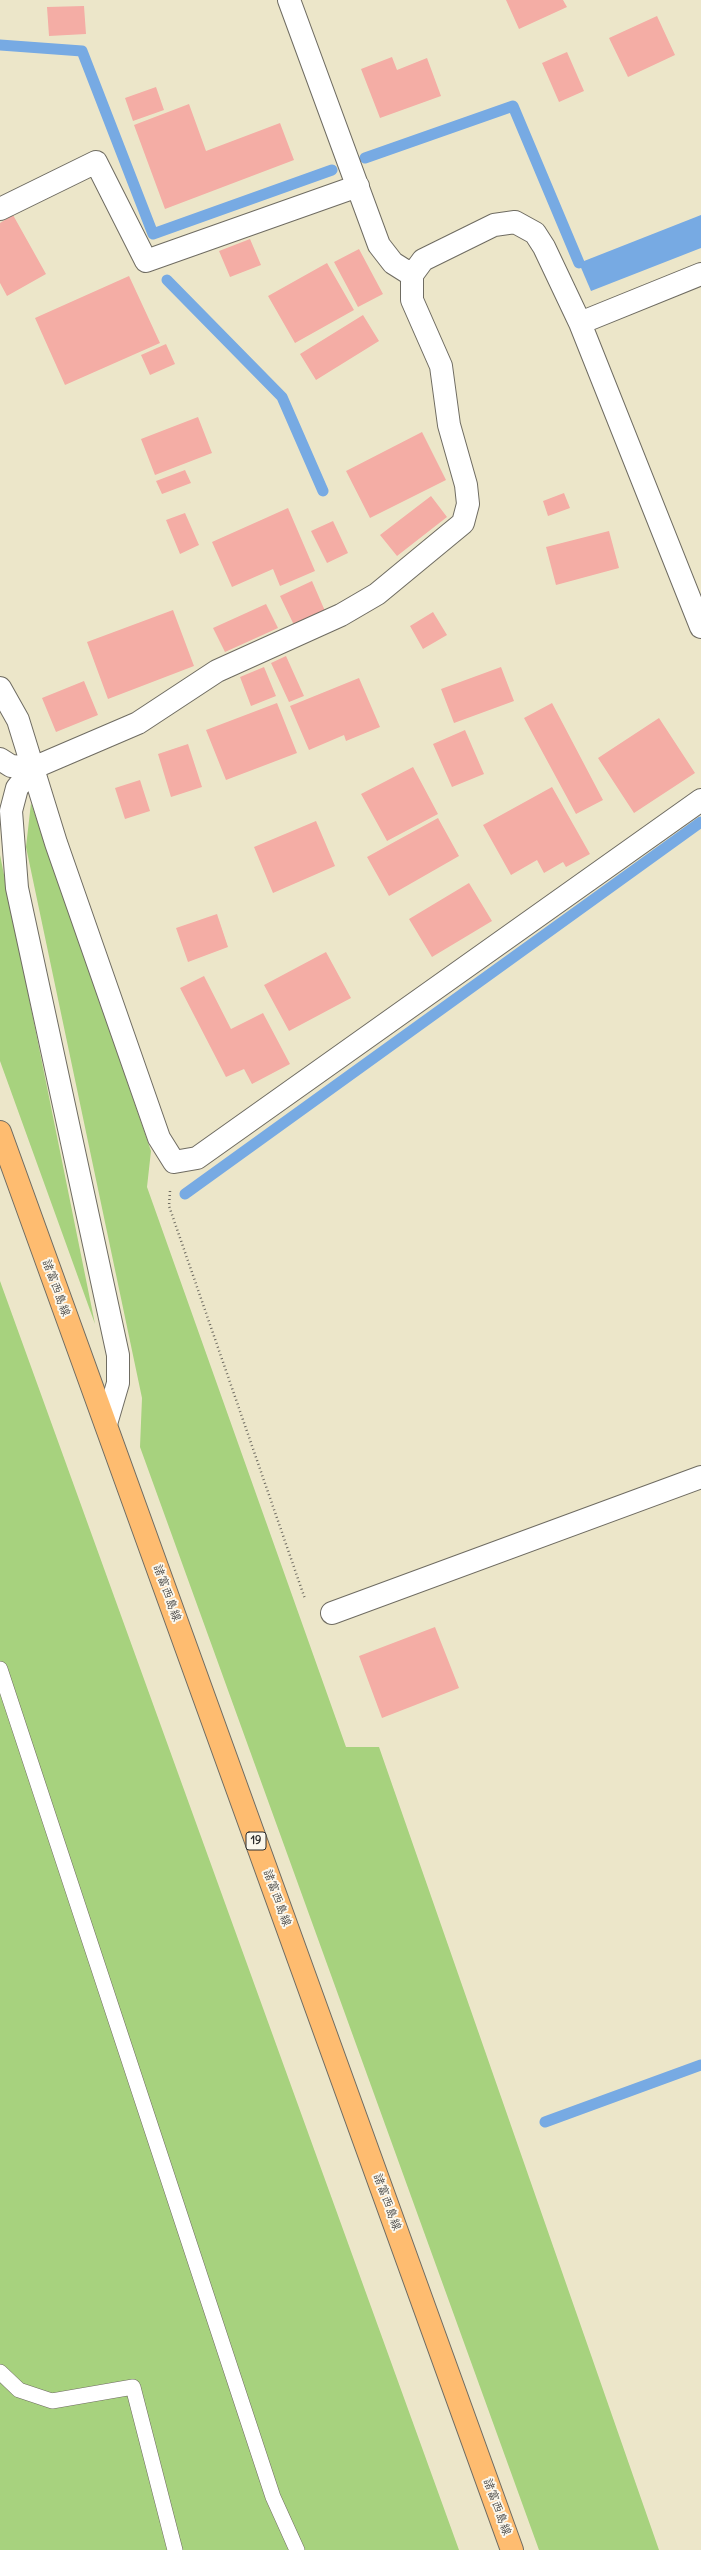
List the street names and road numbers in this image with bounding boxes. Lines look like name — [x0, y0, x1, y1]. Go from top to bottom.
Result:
street label: 諸富西島線 — [39, 1257, 73, 1319]
street label: 諸富西島線 — [150, 1562, 184, 1624]
road number: 19 — [246, 1832, 266, 1850]
street label: 諸富西島線 — [260, 1867, 294, 1929]
street label: 諸富西島線 — [370, 2171, 404, 2233]
street label: 諸富西島線 — [480, 2476, 514, 2538]

